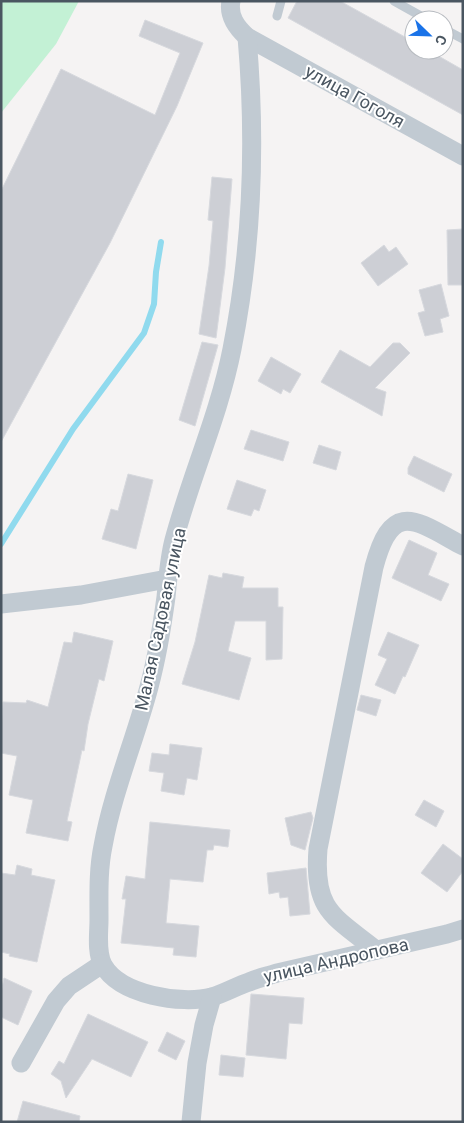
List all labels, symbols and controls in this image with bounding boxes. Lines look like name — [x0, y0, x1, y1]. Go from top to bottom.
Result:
north arrow — [404, 10, 454, 60]
text: С — [432, 33, 450, 47]
street label: улица Гоголя — [302, 60, 408, 132]
street label: Малая Садовая улица — [130, 526, 190, 712]
street label: улица Андропова — [262, 933, 410, 987]

